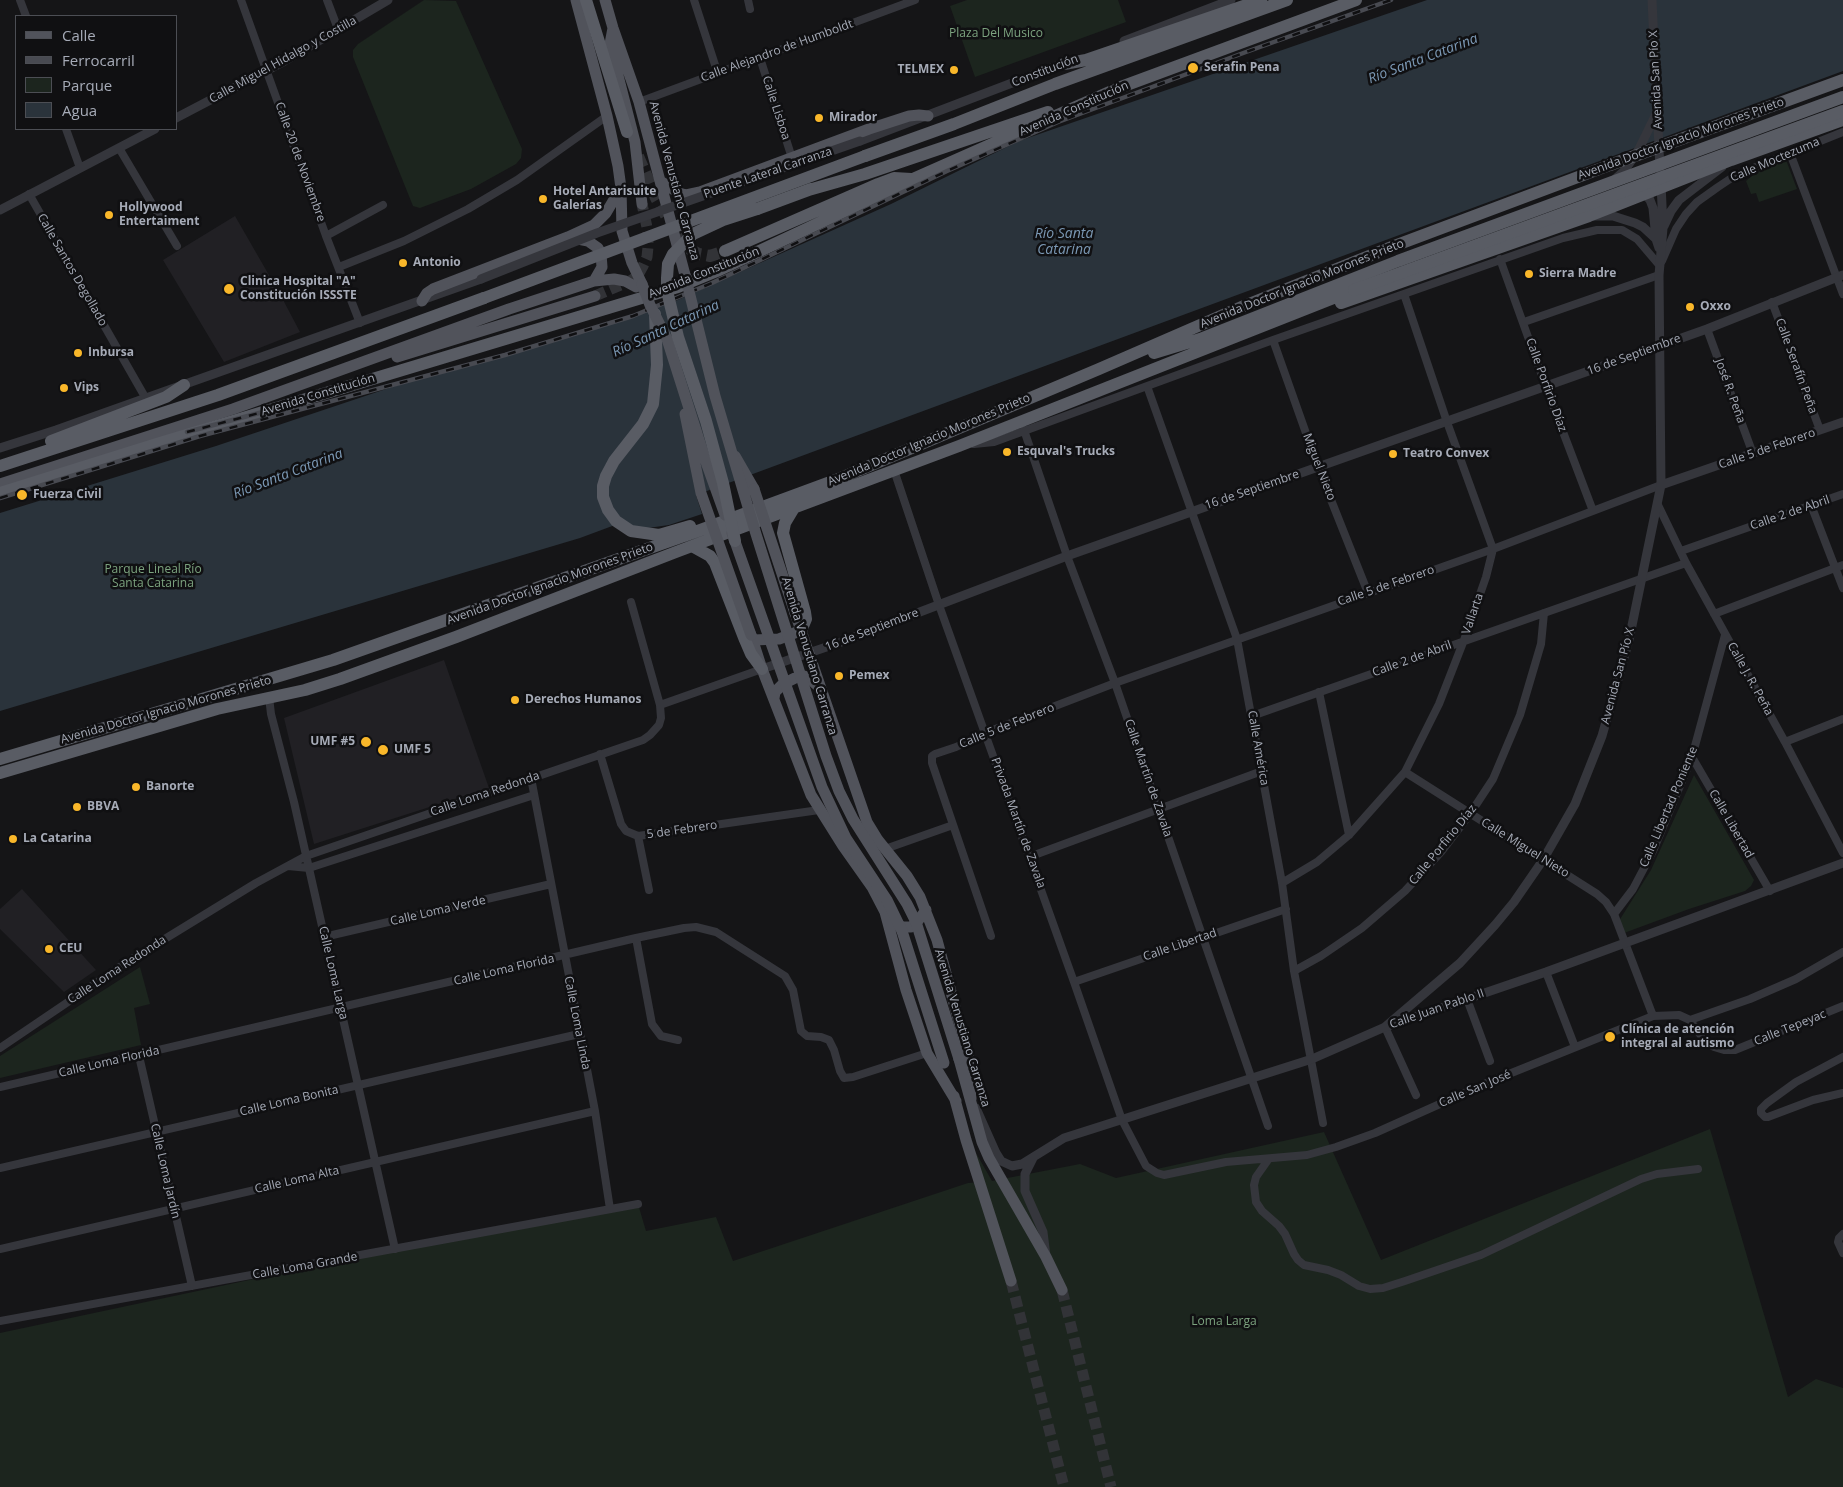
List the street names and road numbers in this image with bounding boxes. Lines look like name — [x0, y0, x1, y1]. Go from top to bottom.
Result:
street label: Calle Miguel Hidalgo y Costilla — [207, 13, 359, 107]
street label: Calle Alejandro de Humboldt — [699, 17, 855, 85]
street label: Avenida San Pío X — [1646, 30, 1666, 130]
street label: Constitución — [1010, 52, 1080, 90]
street label: Calle Lisboa — [759, 74, 793, 142]
street label: Avenida Constitución — [1017, 78, 1131, 140]
street label: Avenida Doctor Ignacio Morones Prieto — [1576, 95, 1786, 183]
street label: Calle 20 de Noviembre — [272, 100, 328, 224]
street label: Avenida Venustiano Carranza — [646, 100, 702, 262]
street label: Calle Moctezuma — [1728, 135, 1822, 185]
street label: Puente Lateral Carranza — [702, 144, 834, 202]
street label: Calle Santos Degollado — [34, 211, 110, 329]
street label: Avenida Doctor Ignacio Morones Prieto — [1198, 236, 1406, 332]
street label: Avenida Constitución — [647, 244, 761, 302]
street label: Calle Serafín Peña — [1772, 316, 1820, 416]
street label: 16 de Septiembre — [1585, 331, 1683, 379]
street label: Calle Porfirio Díaz — [1522, 336, 1570, 434]
street label: José R. Peña — [1712, 357, 1748, 425]
street label: Avenida Constitución — [259, 371, 377, 419]
street label: Avenida Doctor Ignacio Morones Prieto — [826, 391, 1032, 489]
street label: Calle 5 de Febrero — [1717, 426, 1817, 472]
street label: Miguel Nieto — [1300, 431, 1338, 503]
street label: 16 de Septiembre — [1203, 467, 1301, 513]
street label: Calle 2 de Abril — [1748, 493, 1832, 533]
street label: Avenida Doctor Ignacio Morones Prieto — [445, 540, 655, 628]
street label: Calle 5 de Febrero — [1336, 563, 1436, 609]
street label: Avenida Venustiano Carranza — [778, 575, 840, 737]
street label: Vallarta — [1459, 592, 1487, 636]
street label: 16 de Septiembre — [823, 606, 921, 654]
street label: Avenida San Pío X — [1598, 626, 1638, 726]
street label: Calle 2 de Abril — [1370, 638, 1454, 680]
street label: Calle J. R. Peña — [1724, 640, 1776, 718]
street label: Avenida Doctor Ignacio Morones Prieto — [59, 673, 273, 747]
street label: Calle 5 de Febrero — [957, 700, 1057, 752]
street label: Calle América — [1244, 709, 1272, 787]
street label: Calle Martín de Zavala — [1121, 717, 1175, 839]
street label: Calle Libertad Poniente — [1637, 744, 1701, 870]
street label: Privada Martín de Zavala — [988, 756, 1048, 890]
street label: Calle Loma Redonda — [428, 769, 542, 819]
street label: Calle Libertad — [1706, 787, 1756, 861]
street label: Calle Porfirio Díaz — [1406, 802, 1480, 888]
street label: Calle Miguel Nieto — [1478, 815, 1572, 881]
street label: 5 de Febrero — [646, 818, 718, 842]
street label: Calle Loma Verde — [389, 893, 487, 929]
street label: Calle Loma Larga — [315, 925, 351, 1021]
street label: Calle Libertad — [1141, 926, 1219, 964]
street label: Calle Loma Redonda — [65, 933, 169, 1007]
street label: Avenida Venustiano Carranza — [931, 947, 993, 1109]
street label: Calle Loma Florida — [452, 951, 556, 989]
street label: Calle Loma Linda — [561, 975, 593, 1071]
street label: Calle Juan Pablo II — [1388, 986, 1486, 1032]
street label: Calle Tepeyac — [1752, 1007, 1828, 1049]
street label: Calle Loma Florida — [57, 1043, 161, 1081]
street label: Calle San José — [1437, 1067, 1513, 1111]
street label: Calle Loma Bonita — [238, 1083, 340, 1119]
street label: Calle Loma Jardín — [147, 1122, 183, 1220]
street label: Calle Loma Alta — [253, 1163, 341, 1197]
street label: Calle Loma Grande — [251, 1250, 359, 1282]

